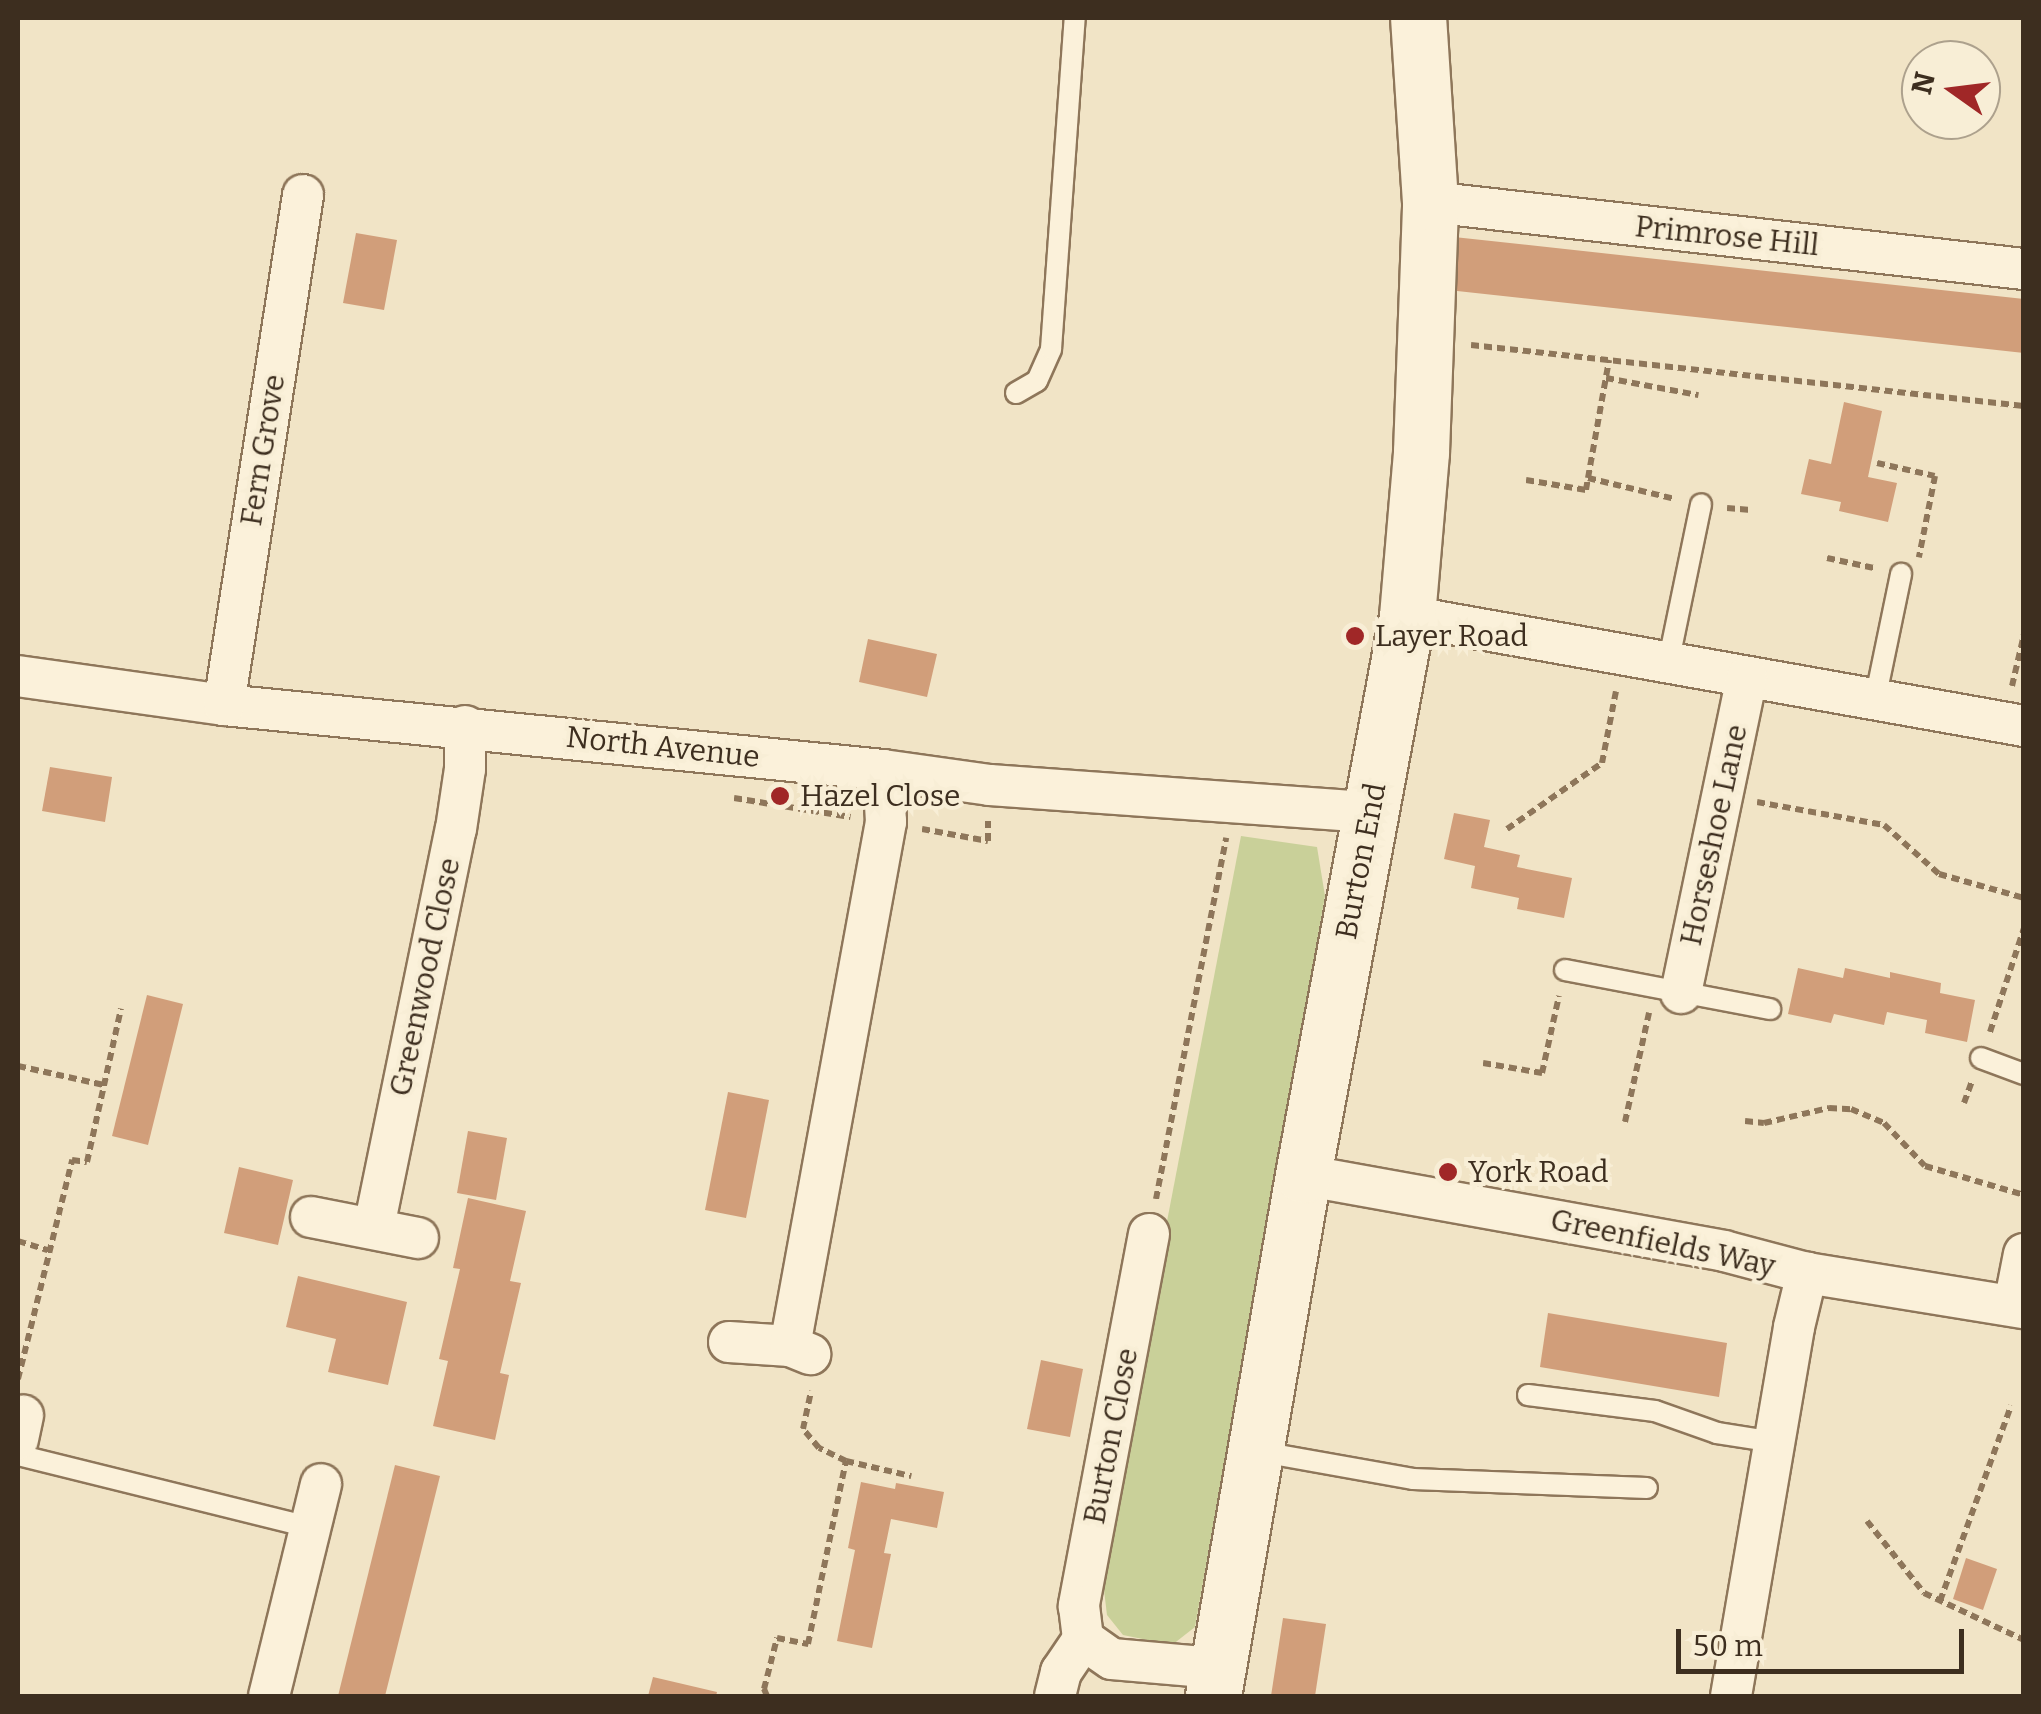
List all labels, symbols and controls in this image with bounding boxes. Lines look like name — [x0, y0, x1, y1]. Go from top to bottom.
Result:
north arrow — [1901, 40, 2001, 140]
text: N — [1905, 69, 1942, 98]
street label: Primrose Hill — [1633, 208, 1821, 264]
street label: Fern Grove — [233, 372, 293, 528]
place label: Layer Road — [1375, 618, 1528, 654]
marker: Layer Road — [1344, 625, 1366, 647]
street label: North Avenue — [564, 719, 762, 775]
street label: Horseshoe Lane — [1673, 721, 1755, 949]
place label: Hazel Close — [800, 778, 960, 814]
street label: Burton End — [1328, 780, 1394, 942]
marker: Hazel Close — [769, 785, 791, 807]
street label: Greenwood Close — [382, 855, 468, 1099]
place label: York Road — [1468, 1154, 1608, 1190]
marker: York Road — [1437, 1161, 1459, 1183]
street label: Greenfields Way — [1547, 1202, 1779, 1284]
street label: Burton Close — [1076, 1345, 1146, 1527]
scale bar — [1681, 1609, 1968, 1671]
text: 50 m — [1693, 1628, 1763, 1664]

